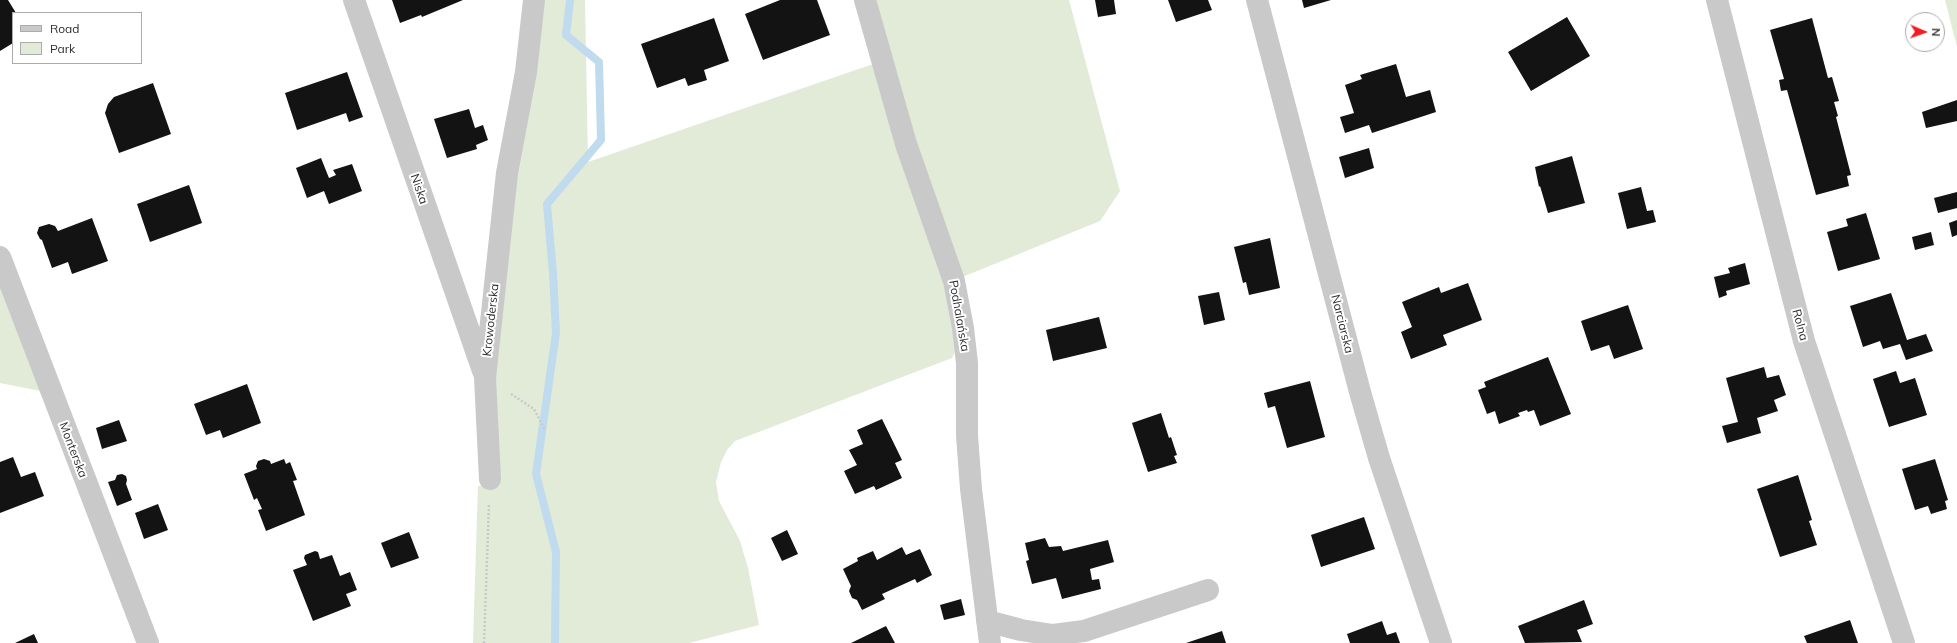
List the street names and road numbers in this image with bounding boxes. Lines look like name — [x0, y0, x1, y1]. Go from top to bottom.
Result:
street label: Niska — [407, 172, 431, 206]
street label: Podhalańska — [946, 279, 972, 353]
street label: Krowoderska — [480, 283, 502, 357]
street label: Narciarska — [1328, 293, 1356, 355]
street label: Rolna — [1789, 308, 1811, 342]
street label: Monterska — [56, 420, 90, 480]

